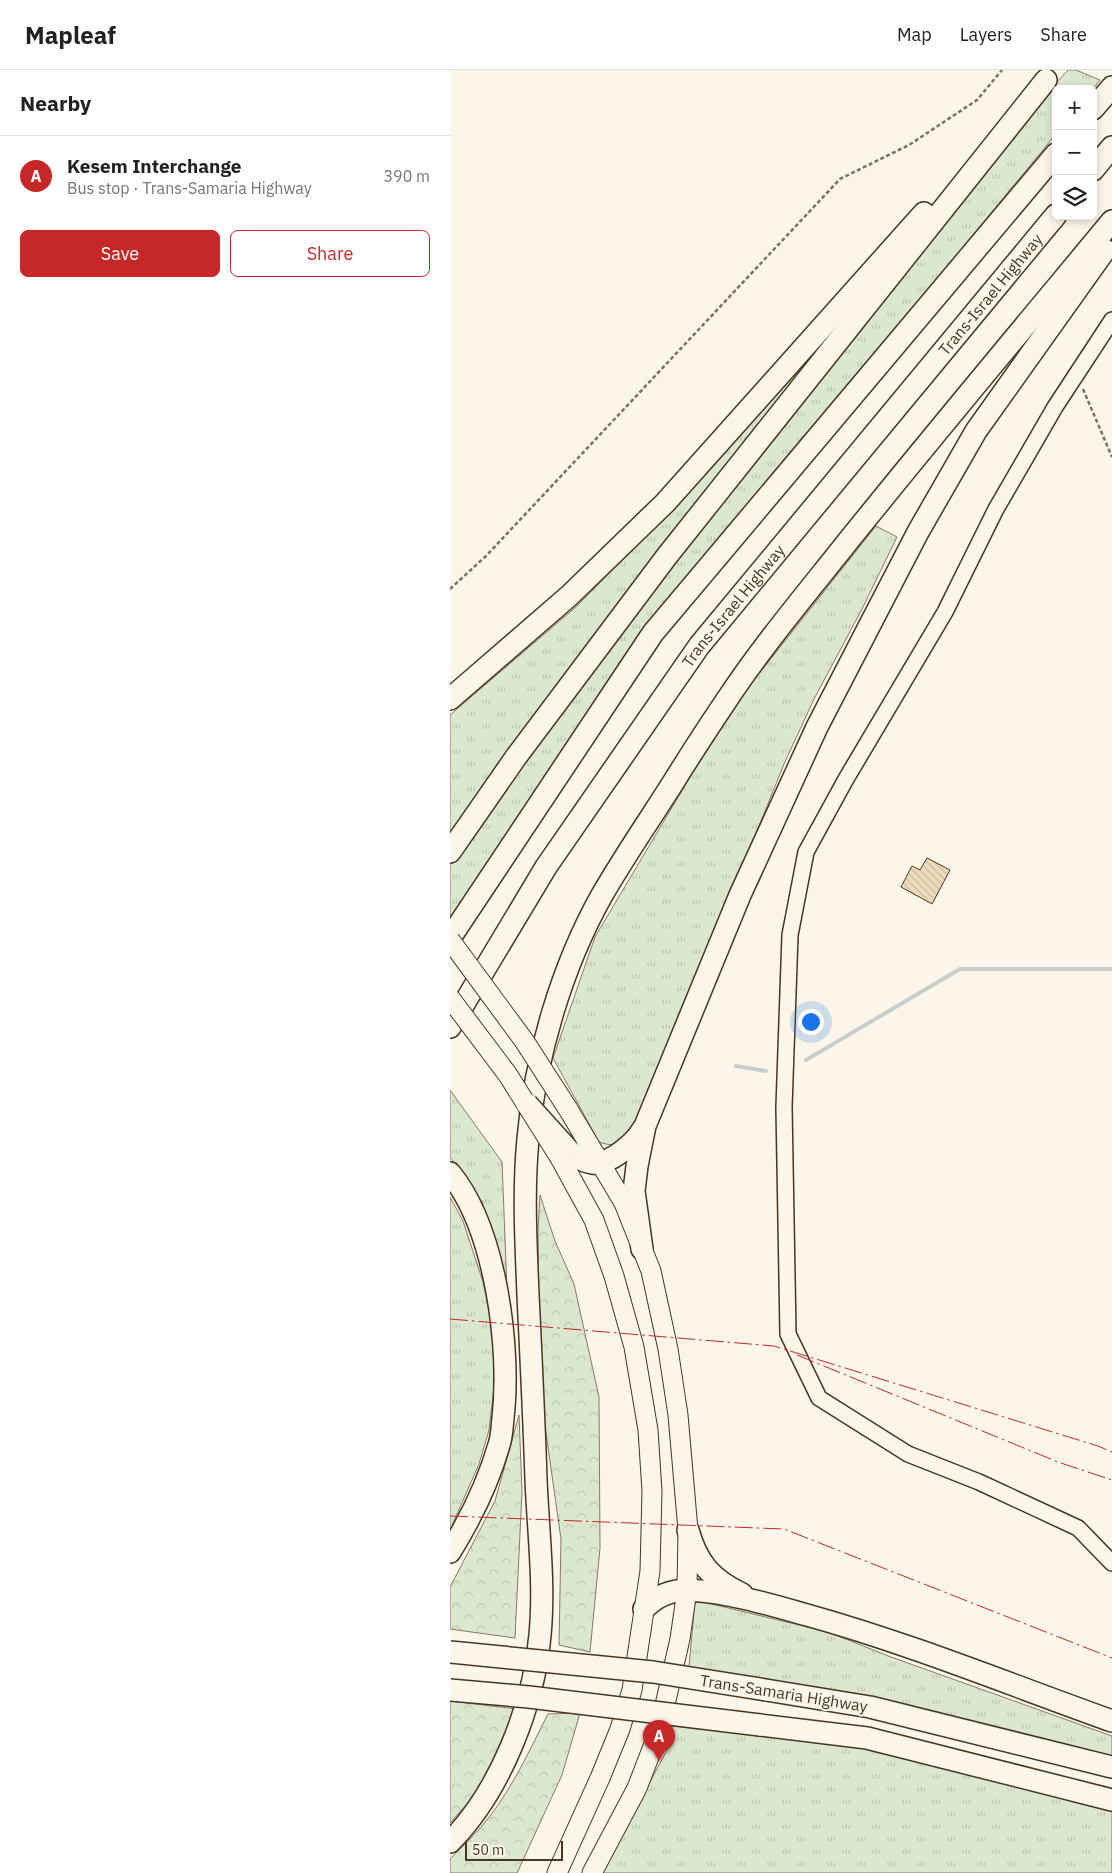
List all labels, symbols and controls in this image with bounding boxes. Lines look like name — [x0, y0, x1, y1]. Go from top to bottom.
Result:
text: Mapleaf — [25, 19, 116, 51]
text: Map — [897, 23, 932, 46]
text: Layers — [960, 23, 1012, 46]
text: Share — [1040, 23, 1087, 46]
map controls — [1052, 85, 1097, 220]
button: + — [1052, 85, 1097, 130]
text: Nearby — [20, 89, 91, 117]
button: − — [1052, 130, 1097, 175]
text: Kesem Interchange — [67, 154, 241, 178]
text: A — [31, 166, 41, 186]
text: 390 m — [383, 166, 430, 186]
button: layers — [1052, 175, 1097, 220]
text: Bus stop · Trans-Samaria Highway — [67, 178, 312, 198]
street label: Trans-Israel Highway — [934, 229, 1047, 359]
button: Save — [20, 230, 220, 277]
button: Share — [230, 230, 430, 277]
street label: Trans-Israel Highway — [677, 540, 789, 671]
your location — [798, 1009, 824, 1035]
street label: Trans-Samaria Highway — [699, 1670, 869, 1716]
pin: A — [643, 1720, 675, 1761]
scale bar — [465, 1838, 562, 1861]
text: 50 m — [472, 1841, 504, 1859]

